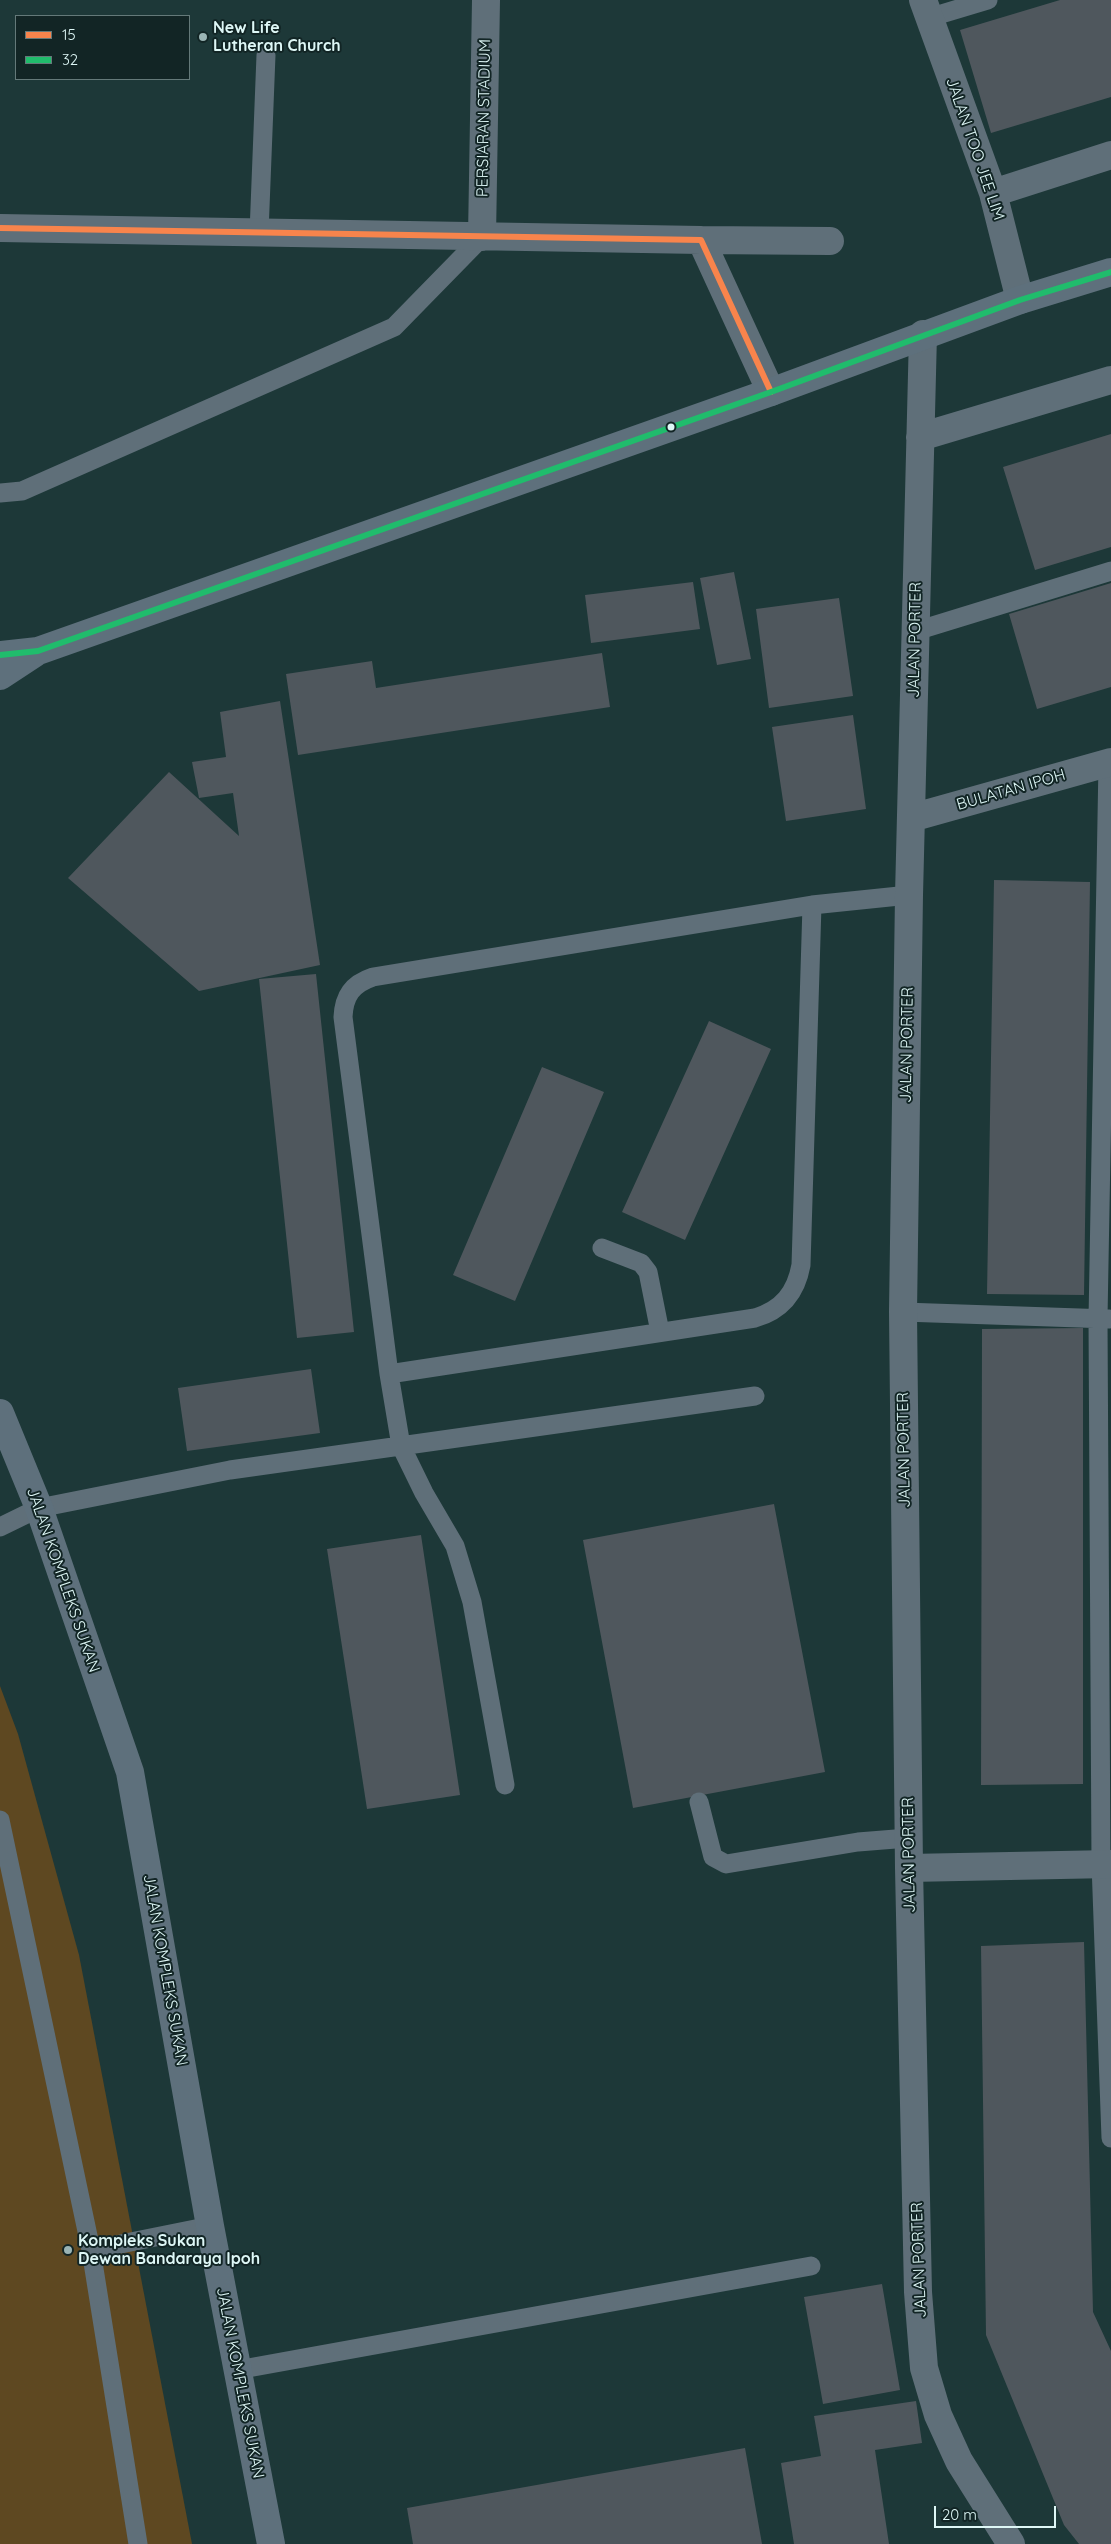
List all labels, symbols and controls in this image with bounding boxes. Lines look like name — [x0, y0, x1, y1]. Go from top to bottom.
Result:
legend — [15, 15, 190, 80]
place label: New Life Lutheran Church — [213, 18, 341, 56]
text: 15 — [62, 25, 76, 44]
marker: New Life Lutheran Church — [197, 31, 209, 43]
street label: PERSIARAN STADIUM — [473, 39, 495, 197]
text: 32 — [62, 50, 78, 69]
street label: JALAN TOO JEE LIM — [942, 75, 1008, 223]
unlabelled marker — [666, 422, 676, 432]
street label: JALAN PORTER — [904, 582, 926, 698]
street label: BULATAN IPOH — [954, 765, 1068, 815]
street label: JALAN PORTER — [896, 987, 918, 1103]
street label: JALAN PORTER — [893, 1392, 915, 1508]
street label: JALAN KOMPLEKS SUKAN — [22, 1485, 104, 1675]
street label: JALAN PORTER — [898, 1797, 920, 1913]
street label: JALAN KOMPLEKS SUKAN — [139, 1873, 191, 2067]
street label: JALAN PORTER — [907, 2202, 931, 2318]
place label: Kompleks Sukan Dewan Bandaraya Ipoh — [78, 2231, 260, 2269]
marker: Kompleks Sukan Dewan Bandaraya Ipoh — [62, 2244, 74, 2256]
street label: JALAN KOMPLEKS SUKAN — [212, 2286, 268, 2480]
scale bar — [936, 2496, 1058, 2528]
text: 20 m — [942, 2505, 977, 2524]

